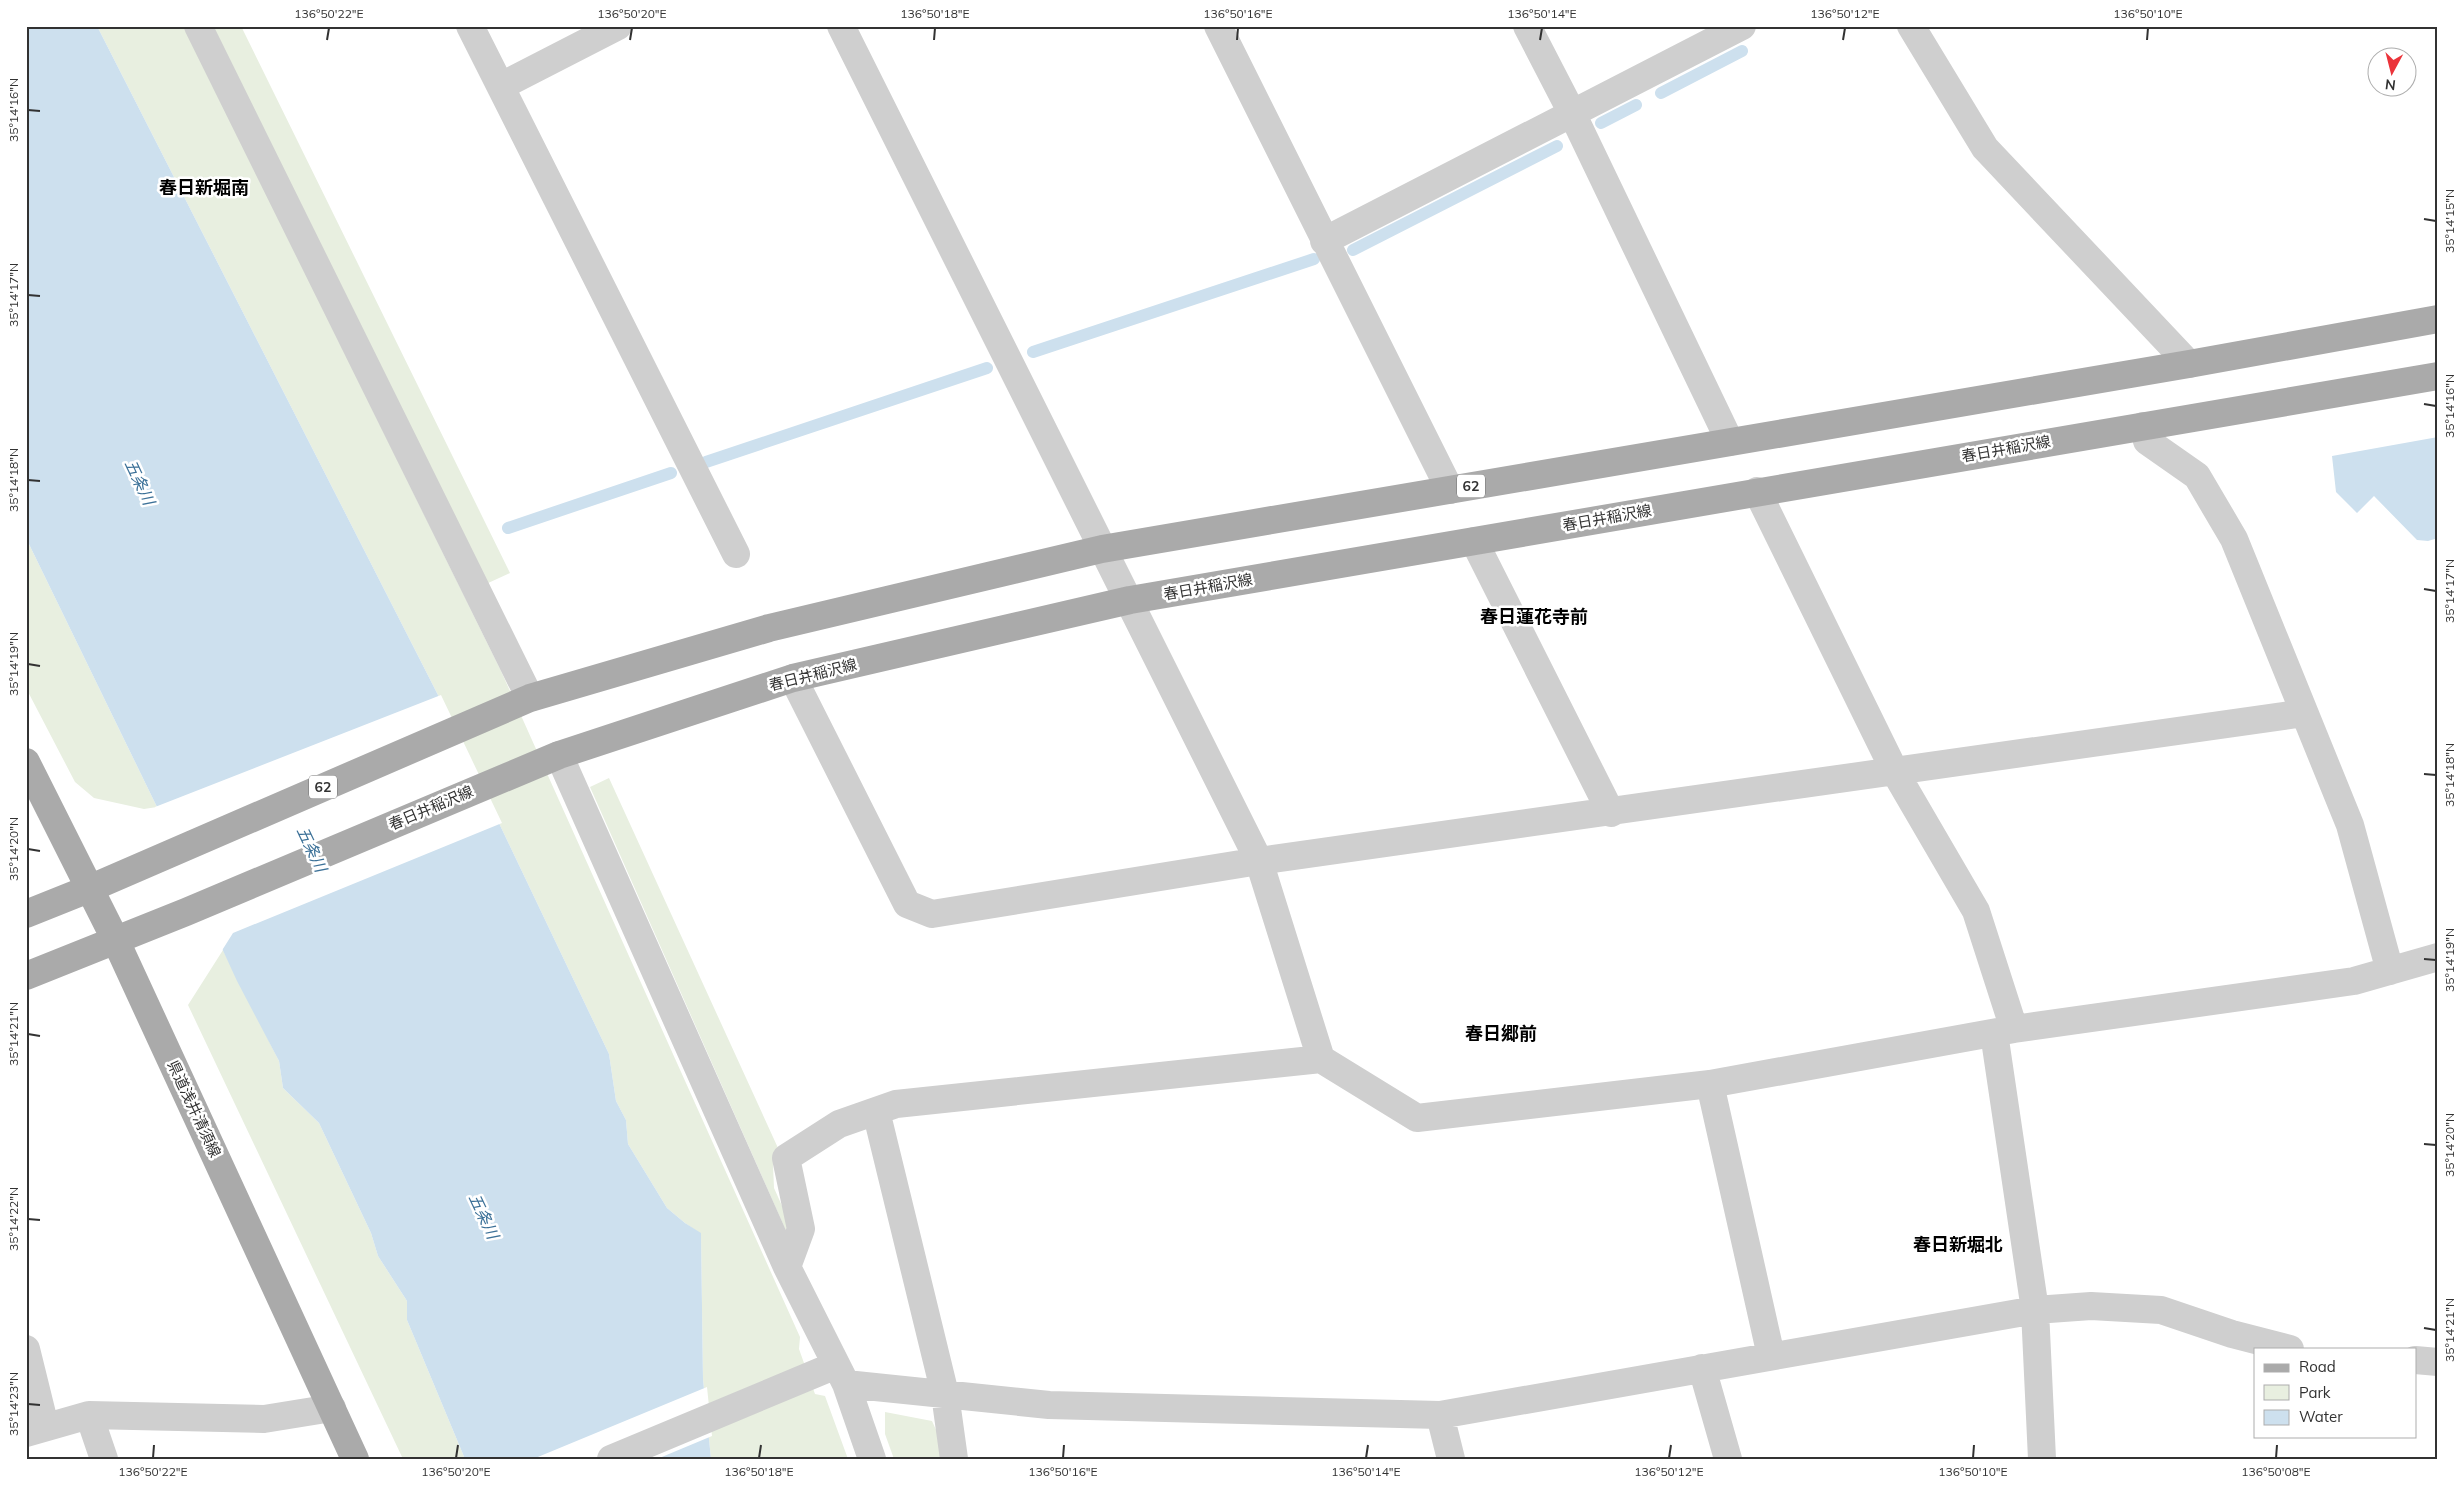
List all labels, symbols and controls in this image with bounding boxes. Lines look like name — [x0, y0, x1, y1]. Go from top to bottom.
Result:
text: 136°50'22"E — [294, 6, 364, 21]
text: 136°50'20"E — [597, 6, 667, 21]
text: 136°50'18"E — [900, 6, 970, 21]
text: 136°50'16"E — [1203, 6, 1273, 21]
text: 136°50'14"E — [1507, 6, 1577, 21]
text: 136°50'12"E — [1810, 6, 1880, 21]
text: 136°50'10"E — [2113, 6, 2183, 21]
north arrow — [2366, 48, 2416, 98]
text: N — [2384, 75, 2397, 94]
text: 35°14'16"N — [6, 78, 21, 142]
district label: 春日新堀南 — [159, 176, 249, 199]
text: 35°14'15"N — [2442, 189, 2457, 253]
text: 35°14'17"N — [6, 263, 21, 327]
text: 35°14'16"N — [2442, 374, 2457, 438]
street label: 春日井稲沢線 — [1960, 431, 2052, 466]
text: 35°14'18"N — [6, 448, 21, 512]
water label: 五条川 — [121, 456, 160, 510]
road number: 62 — [1457, 474, 1485, 498]
street label: 春日井稲沢線 — [1561, 500, 1653, 535]
text: 35°14'17"N — [2442, 559, 2457, 623]
street label: 春日井稲沢線 — [1162, 569, 1254, 604]
district label: 春日蓮花寺前 — [1480, 605, 1588, 628]
text: 35°14'19"N — [6, 632, 21, 696]
street label: 春日井稲沢線 — [767, 654, 859, 695]
text: 35°14'18"N — [2442, 743, 2457, 807]
road number: 62 — [309, 776, 337, 799]
street label: 春日井稲沢線 — [386, 781, 476, 834]
text: 35°14'20"N — [6, 817, 21, 881]
water label: 五条川 — [293, 823, 332, 877]
text: 35°14'19"N — [2442, 928, 2457, 992]
text: 35°14'21"N — [6, 1002, 21, 1066]
district label: 春日郷前 — [1465, 1022, 1537, 1045]
street label: 県道浅井清須線 — [164, 1057, 225, 1160]
text: 35°14'20"N — [2442, 1113, 2457, 1177]
text: 35°14'22"N — [6, 1187, 21, 1251]
water label: 五条川 — [465, 1190, 504, 1244]
district label: 春日新堀北 — [1913, 1233, 2003, 1256]
text: 35°14'21"N — [2442, 1298, 2457, 1362]
legend — [2254, 1348, 2416, 1438]
text: Road — [2299, 1357, 2336, 1376]
text: 35°14'23"N — [6, 1372, 21, 1436]
text: Park — [2299, 1383, 2331, 1402]
text: Water — [2299, 1407, 2343, 1426]
text: 136°50'22"E — [118, 1464, 188, 1479]
text: 136°50'20"E — [421, 1464, 491, 1479]
text: 136°50'18"E — [724, 1464, 794, 1479]
text: 136°50'16"E — [1028, 1464, 1098, 1479]
text: 136°50'14"E — [1331, 1464, 1401, 1479]
text: 136°50'12"E — [1634, 1464, 1704, 1479]
text: 136°50'10"E — [1938, 1464, 2008, 1479]
text: 136°50'08"E — [2241, 1464, 2311, 1479]

